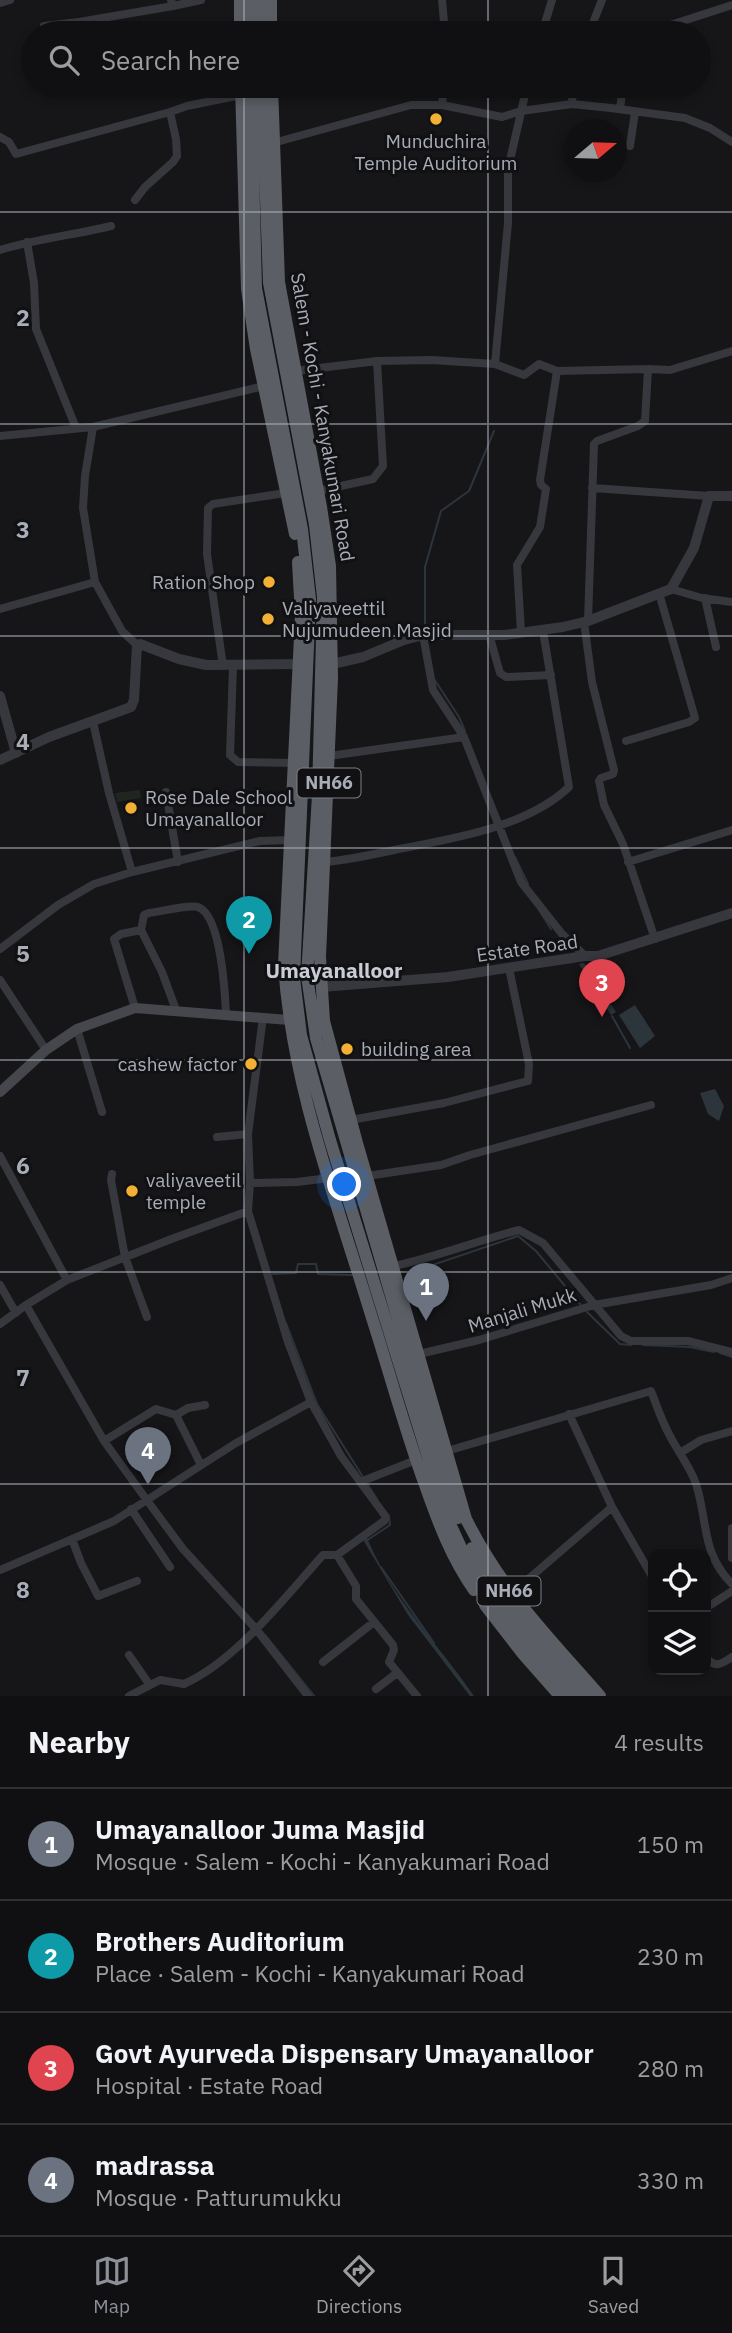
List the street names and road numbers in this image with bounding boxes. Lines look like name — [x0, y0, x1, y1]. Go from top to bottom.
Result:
street label: Salem - Kochi - Kanyakumari Road — [286, 271, 360, 563]
road number: NH66 — [298, 768, 360, 798]
street label: Estate Road — [475, 929, 579, 967]
street label: Manjali Mukk — [465, 1282, 579, 1338]
road number: NH66 — [477, 1576, 540, 1606]

